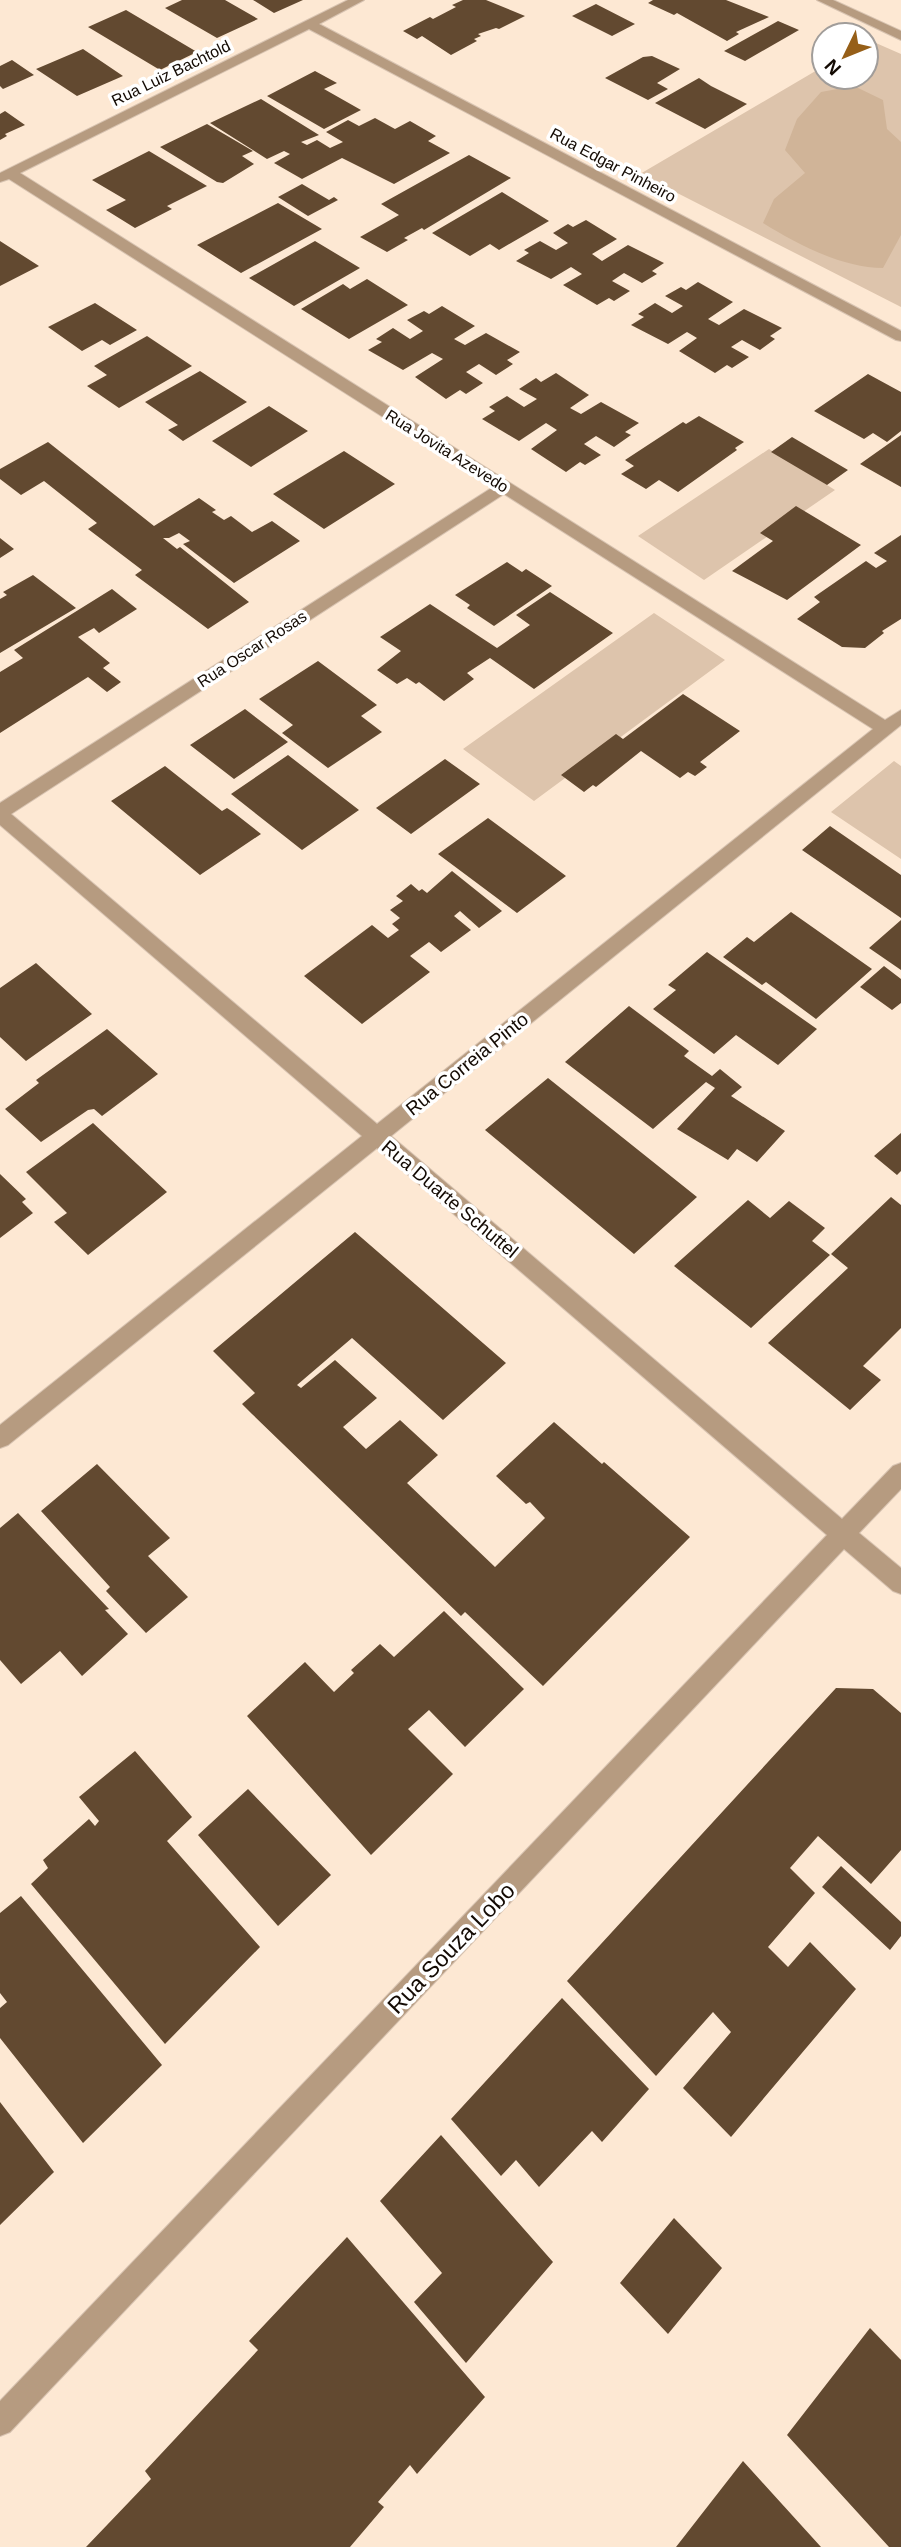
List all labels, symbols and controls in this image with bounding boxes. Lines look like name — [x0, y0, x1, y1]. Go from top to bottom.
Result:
north arrow — [810, 21, 880, 91]
street label: Rua Luiz Bachtold — [109, 37, 233, 109]
text: N — [821, 55, 845, 79]
street label: Rua Edgar Pinheiro — [547, 125, 679, 205]
street label: Rua Jovita Azevedo — [383, 406, 512, 496]
street label: Rua Oscar Rosas — [194, 607, 310, 691]
street label: Rua Correia Pinto — [402, 1008, 532, 1120]
street label: Rua Duarte Schuttel — [378, 1136, 522, 1262]
street label: Rua Souza Lobo — [382, 1877, 520, 2019]

